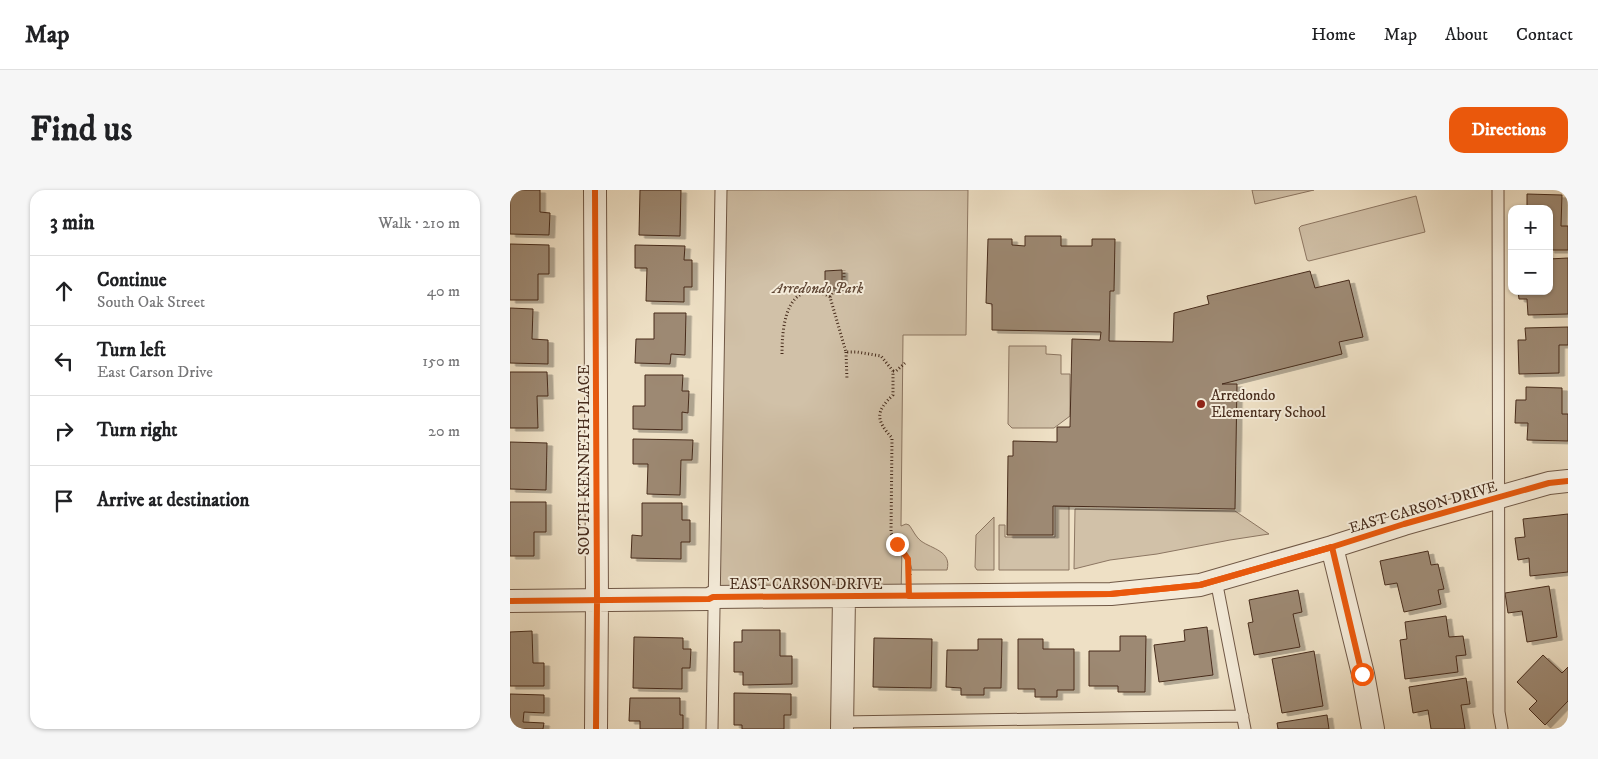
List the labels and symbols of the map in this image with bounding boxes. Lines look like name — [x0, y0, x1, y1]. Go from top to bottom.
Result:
park label: Arredondo Park — [771, 279, 864, 298]
street label: SOUTH KENNETH PLACE — [575, 364, 594, 555]
place label: Arredondo Elementary School — [1211, 386, 1326, 422]
marker: Arredondo Elementary School — [1195, 398, 1207, 410]
street label: EAST CARSON DRIVE — [1347, 477, 1500, 538]
route end — [886, 533, 909, 556]
street label: EAST CARSON DRIVE — [729, 575, 883, 594]
route start — [1351, 663, 1374, 686]

